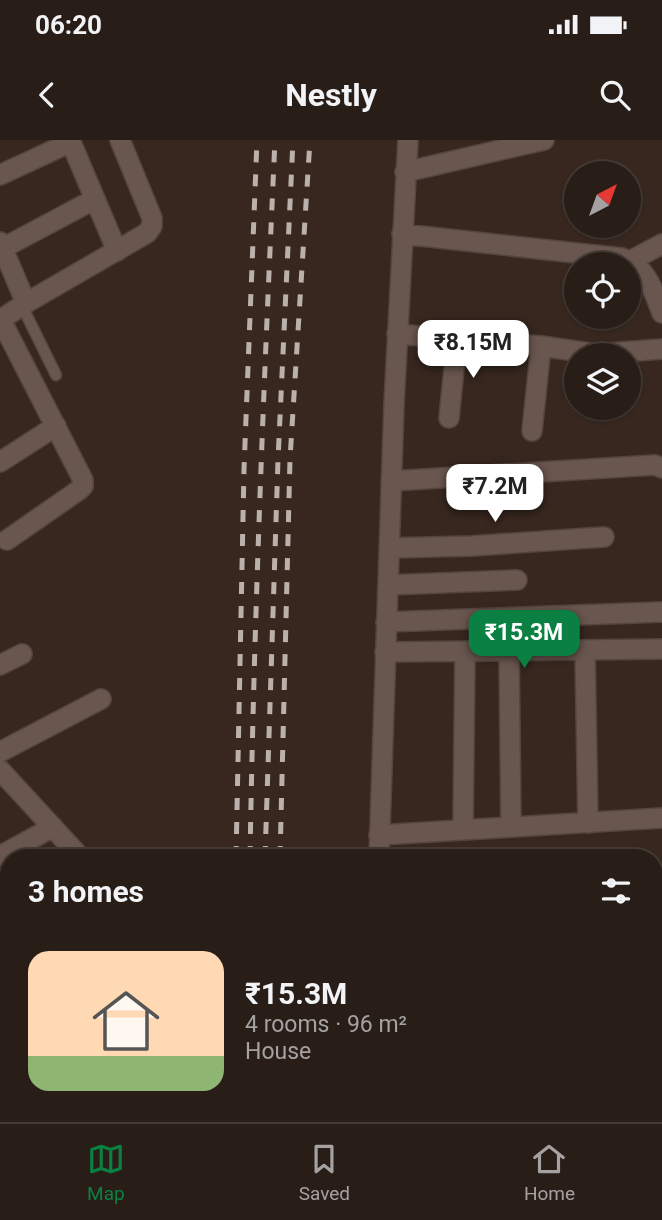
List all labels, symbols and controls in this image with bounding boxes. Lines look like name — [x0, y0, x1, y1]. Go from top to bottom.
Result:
text: 06:20 — [35, 10, 102, 40]
icon: back — [28, 76, 66, 114]
text: Nestly — [285, 76, 377, 114]
icon: search — [596, 76, 634, 114]
north arrow — [564, 161, 640, 238]
map controls — [564, 161, 641, 420]
button: locate — [564, 252, 641, 329]
pin: ₹8.15M — [416, 320, 530, 380]
text: ₹8.15M — [434, 329, 512, 356]
button: layers — [564, 343, 641, 420]
pin: ₹7.2M — [446, 464, 544, 524]
text: ₹7.2M — [462, 473, 528, 500]
pin: ₹15.3M — [467, 610, 581, 670]
text: ₹15.3M — [485, 619, 563, 646]
icon: filters — [597, 872, 635, 910]
text: 3 homes — [28, 874, 144, 909]
text: ₹15.3M — [245, 976, 347, 1011]
icon: home — [84, 979, 168, 1063]
text: 4 rooms · 96 m² — [245, 1011, 407, 1038]
text: House — [245, 1038, 311, 1065]
tab: Map — [87, 1140, 125, 1205]
tab: Saved — [299, 1140, 350, 1205]
tab: Home — [524, 1140, 575, 1205]

